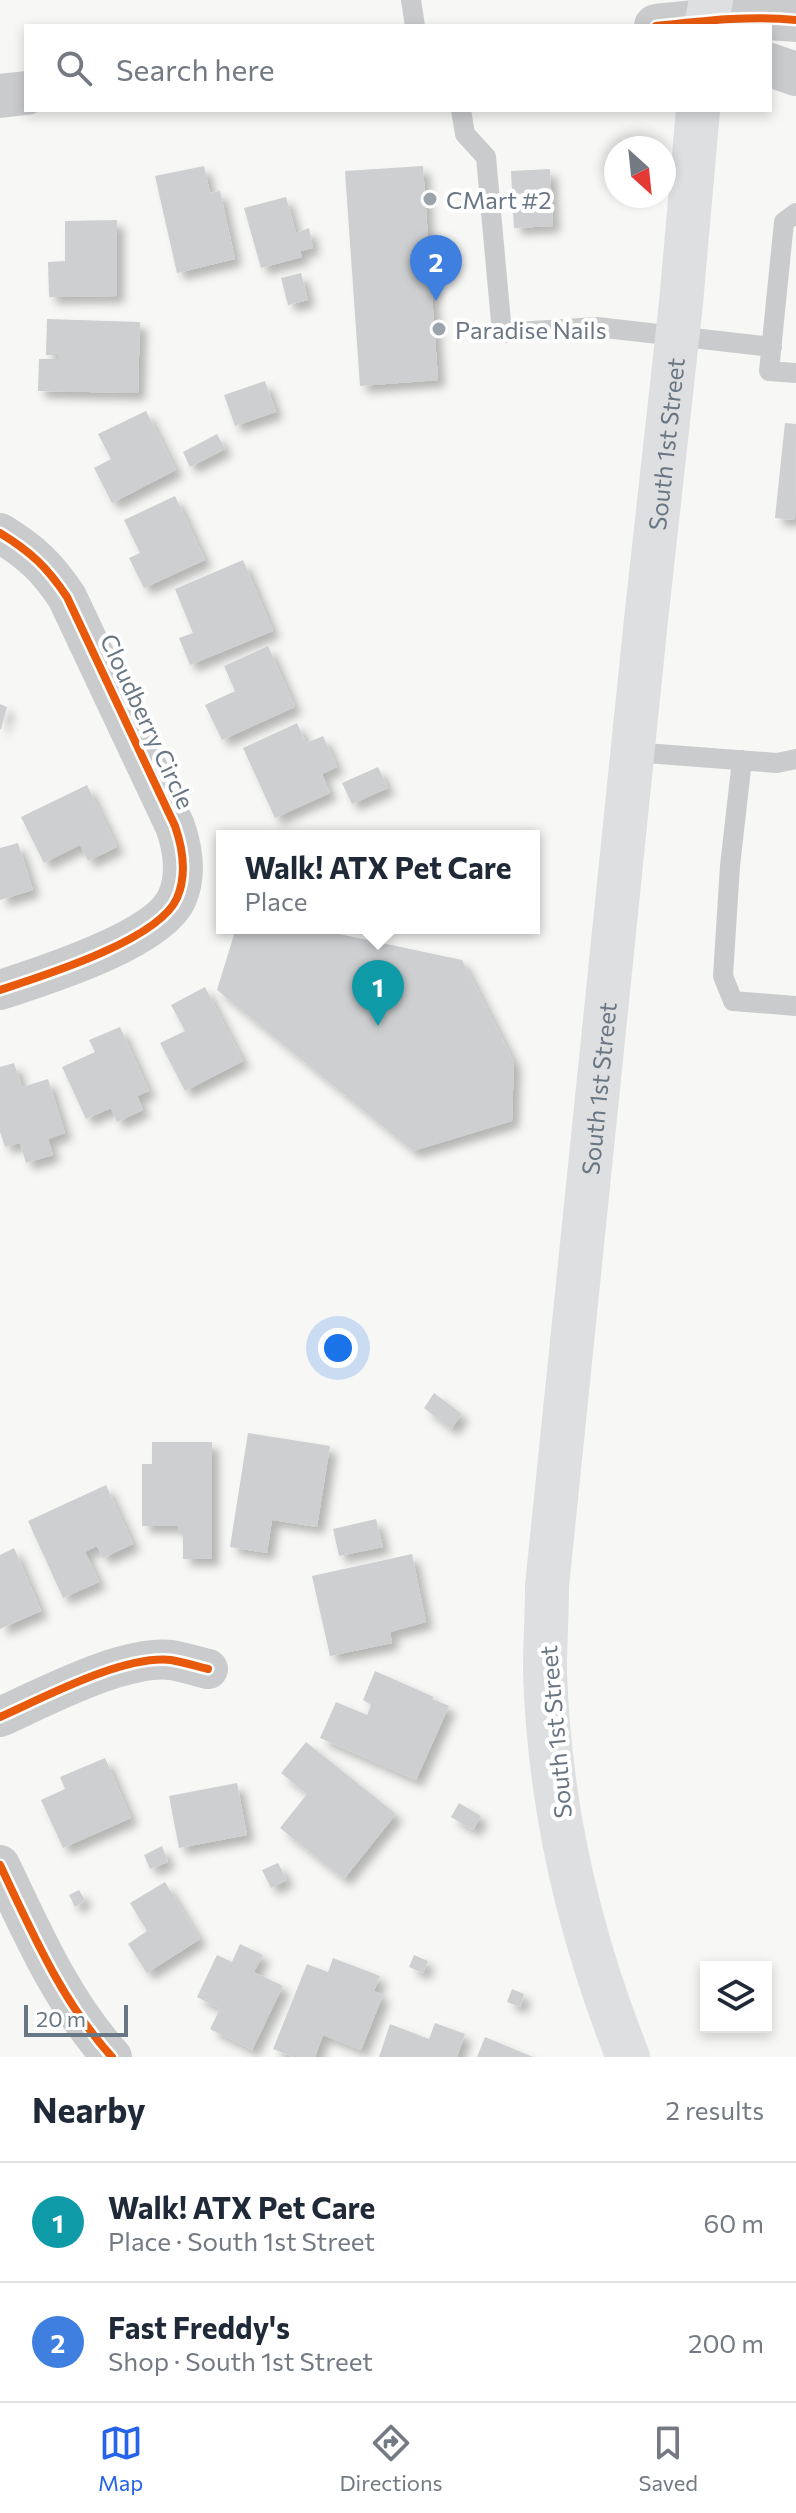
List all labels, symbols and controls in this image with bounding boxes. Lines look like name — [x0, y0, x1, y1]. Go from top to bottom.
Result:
search box — [24, 24, 772, 112]
icon: search — [52, 46, 96, 90]
text: Search here — [116, 50, 275, 87]
north arrow — [604, 136, 676, 208]
place label: CMart #2 — [446, 185, 551, 214]
marker: CMart #2 — [421, 190, 439, 208]
pin: 2 — [410, 235, 462, 301]
place label: Paradise Nails — [455, 315, 607, 344]
marker: Paradise Nails — [430, 320, 448, 338]
street label: South 1st Street — [642, 356, 689, 532]
street label: Cloudberry Circle — [95, 629, 201, 813]
popup — [216, 830, 540, 934]
text: Walk! ATX Pet Care — [244, 848, 512, 885]
text: Place — [244, 885, 307, 916]
pin: 1 — [352, 960, 404, 1026]
street label: South 1st Street — [575, 1000, 621, 1176]
your location — [318, 1328, 358, 1368]
street label: South 1st Street — [533, 1644, 577, 1820]
map controls — [700, 1961, 772, 2033]
button: layers — [700, 1961, 772, 2033]
scale bar — [24, 2001, 128, 2037]
text: 20 m — [36, 2005, 86, 2032]
text: Nearby — [32, 2088, 146, 2130]
text: 2 results — [666, 2094, 764, 2125]
text: Walk! ATX Pet Care — [108, 2188, 375, 2225]
text: 1 — [52, 2207, 64, 2238]
text: 60 m — [704, 2207, 764, 2238]
text: Place · South 1st Street — [108, 2225, 375, 2256]
text: Fast Freddy's — [108, 2308, 290, 2345]
text: 2 — [51, 2327, 65, 2358]
text: 200 m — [688, 2327, 764, 2358]
text: Shop · South 1st Street — [108, 2345, 373, 2376]
tab: Map — [98, 2421, 143, 2496]
tab: Directions — [339, 2421, 443, 2496]
tab: Saved — [639, 2421, 698, 2496]

